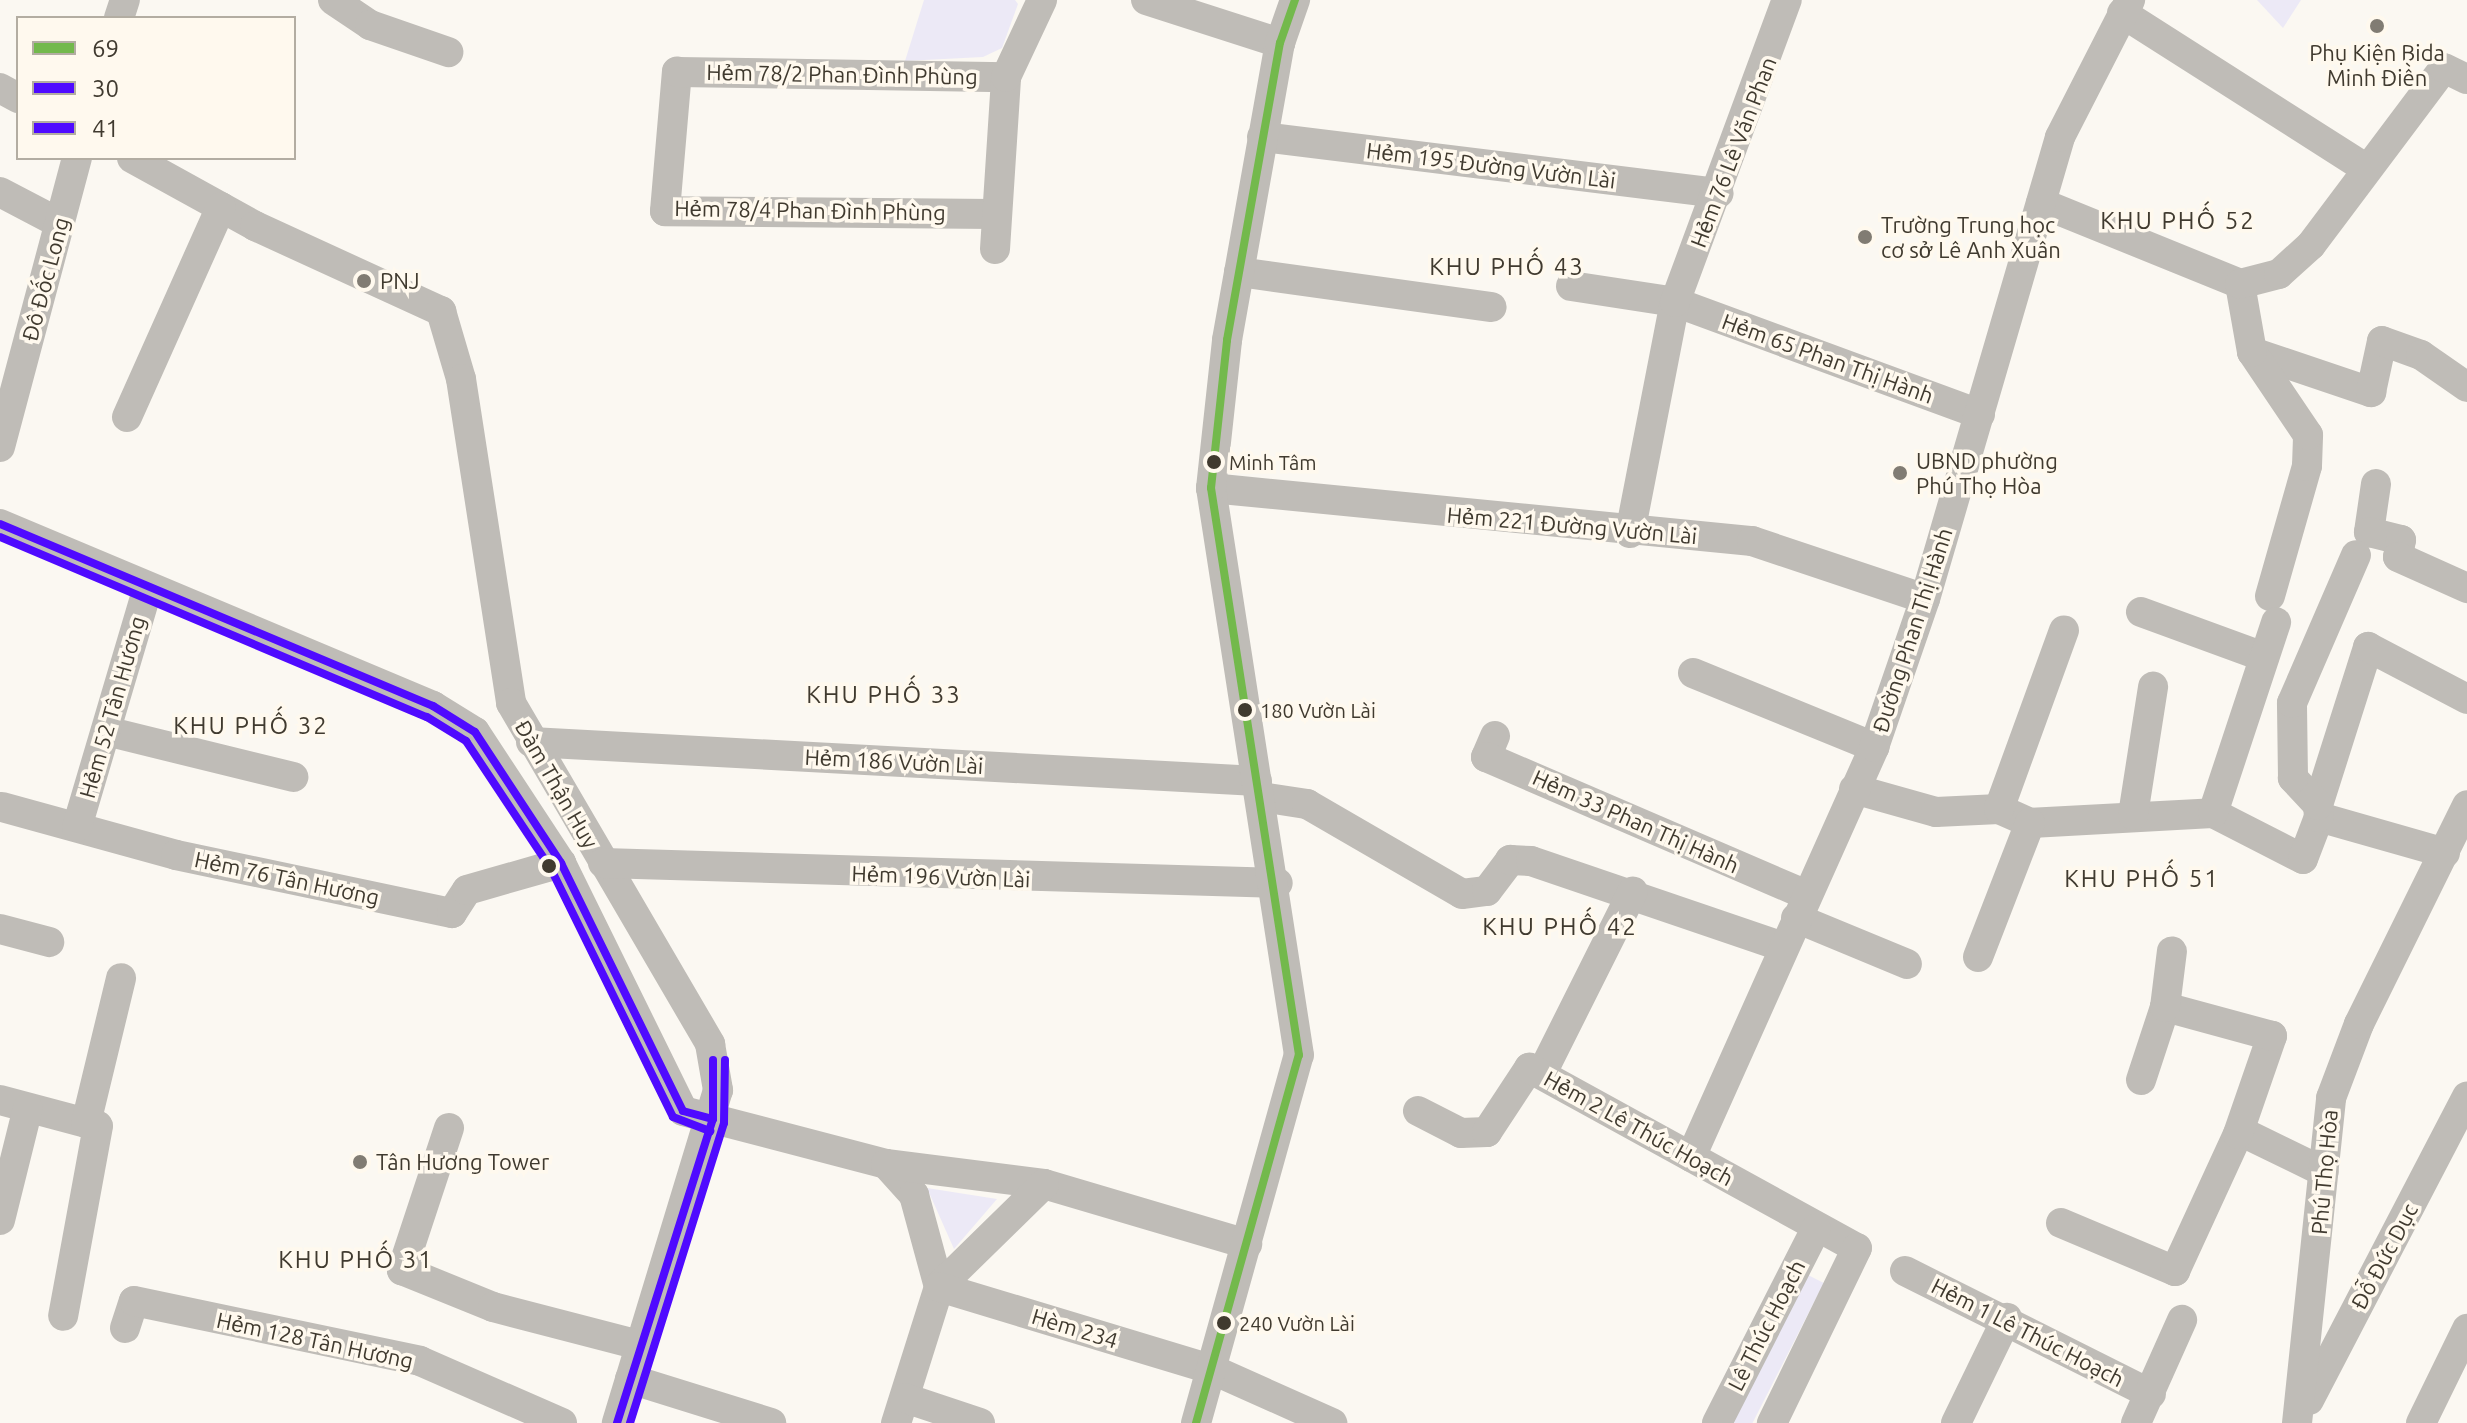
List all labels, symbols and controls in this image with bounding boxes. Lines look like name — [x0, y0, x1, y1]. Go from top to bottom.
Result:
legend — [16, 16, 296, 160]
marker: Phụ Kiện Bida Minh Điền — [2368, 17, 2386, 35]
text: 69 — [92, 35, 119, 62]
place label: Phụ Kiện Bida Minh Điền — [2309, 39, 2445, 90]
street label: Hẻm 76 Lê Văn Phan — [1684, 53, 1782, 251]
street label: Hẻm 78/2 Phan Đình Phùng — [706, 58, 978, 90]
text: 30 — [92, 75, 119, 102]
text: 41 — [92, 115, 119, 142]
street label: Hẻm 195 Đường Vườn Lài — [1365, 137, 1617, 193]
street label: Hẻm 78/4 Phan Đình Phùng — [674, 194, 946, 226]
district label: KHU PHỐ 52 — [2100, 207, 2256, 235]
place label: Trường Trung học cơ sở Lê Anh Xuân — [1881, 211, 2061, 262]
street label: Đô Đốc Long — [16, 214, 74, 344]
marker: Trường Trung học cơ sở Lê Anh Xuân — [1856, 228, 1874, 246]
district label: KHU PHỐ 43 — [1429, 253, 1585, 281]
place label: PNJ — [380, 268, 420, 294]
marker: PNJ — [355, 272, 373, 290]
street label: Hẻm 65 Phan Thị Hành — [1719, 307, 1937, 409]
place label: UBND phường Phú Thọ Hòa — [1916, 447, 2058, 498]
place label: Minh Tâm — [1229, 450, 1317, 474]
marker: Minh Tâm — [1206, 454, 1222, 470]
marker: UBND phường Phú Thọ Hòa — [1891, 464, 1909, 482]
street label: Hẻm 221 Đường Vườn Lài — [1446, 501, 1698, 549]
street label: Đường Phan Thị Hành — [1866, 524, 1958, 736]
street label: Hẻm 52 Tân Hương — [73, 613, 151, 801]
district label: KHU PHỐ 33 — [806, 681, 962, 709]
place label: 180 Vườn Lài — [1260, 698, 1376, 722]
marker: 180 Vườn Lài — [1237, 702, 1253, 718]
district label: KHU PHỐ 32 — [173, 712, 329, 740]
street label: Đàm Thận Huy — [510, 715, 604, 853]
street label: Hẻm 186 Vườn Lài — [804, 743, 984, 779]
street label: Hẻm 33 Phan Thị Hành — [1529, 764, 1743, 878]
street label: Hẻm 76 Tân Hương — [192, 846, 382, 910]
unlabelled marker — [541, 858, 557, 874]
street label: Hẻm 196 Vườn Lài — [851, 860, 1031, 892]
district label: KHU PHỐ 51 — [2064, 865, 2220, 893]
district label: KHU PHỐ 42 — [1482, 913, 1638, 941]
street label: Hẻm 2 Lê Thúc Hoạch — [1540, 1065, 1738, 1191]
street label: Phú Thọ Hòa — [2305, 1108, 2343, 1236]
place label: Tân Hương Tower — [376, 1149, 549, 1175]
marker: Tân Hương Tower — [351, 1153, 369, 1171]
street label: Đỗ Đức Dục — [2345, 1199, 2423, 1313]
district label: KHU PHỐ 31 — [278, 1246, 434, 1274]
street label: Lê Thúc Hoạch — [1722, 1255, 1810, 1395]
street label: Hẻm 1 Lê Thúc Hoạch — [1927, 1272, 2129, 1392]
street label: Hèm 234 — [1029, 1302, 1121, 1354]
street label: Hẻm 128 Tân Hương — [214, 1306, 416, 1374]
place label: 240 Vườn Lài — [1239, 1311, 1355, 1335]
marker: 240 Vườn Lài — [1216, 1315, 1232, 1331]

